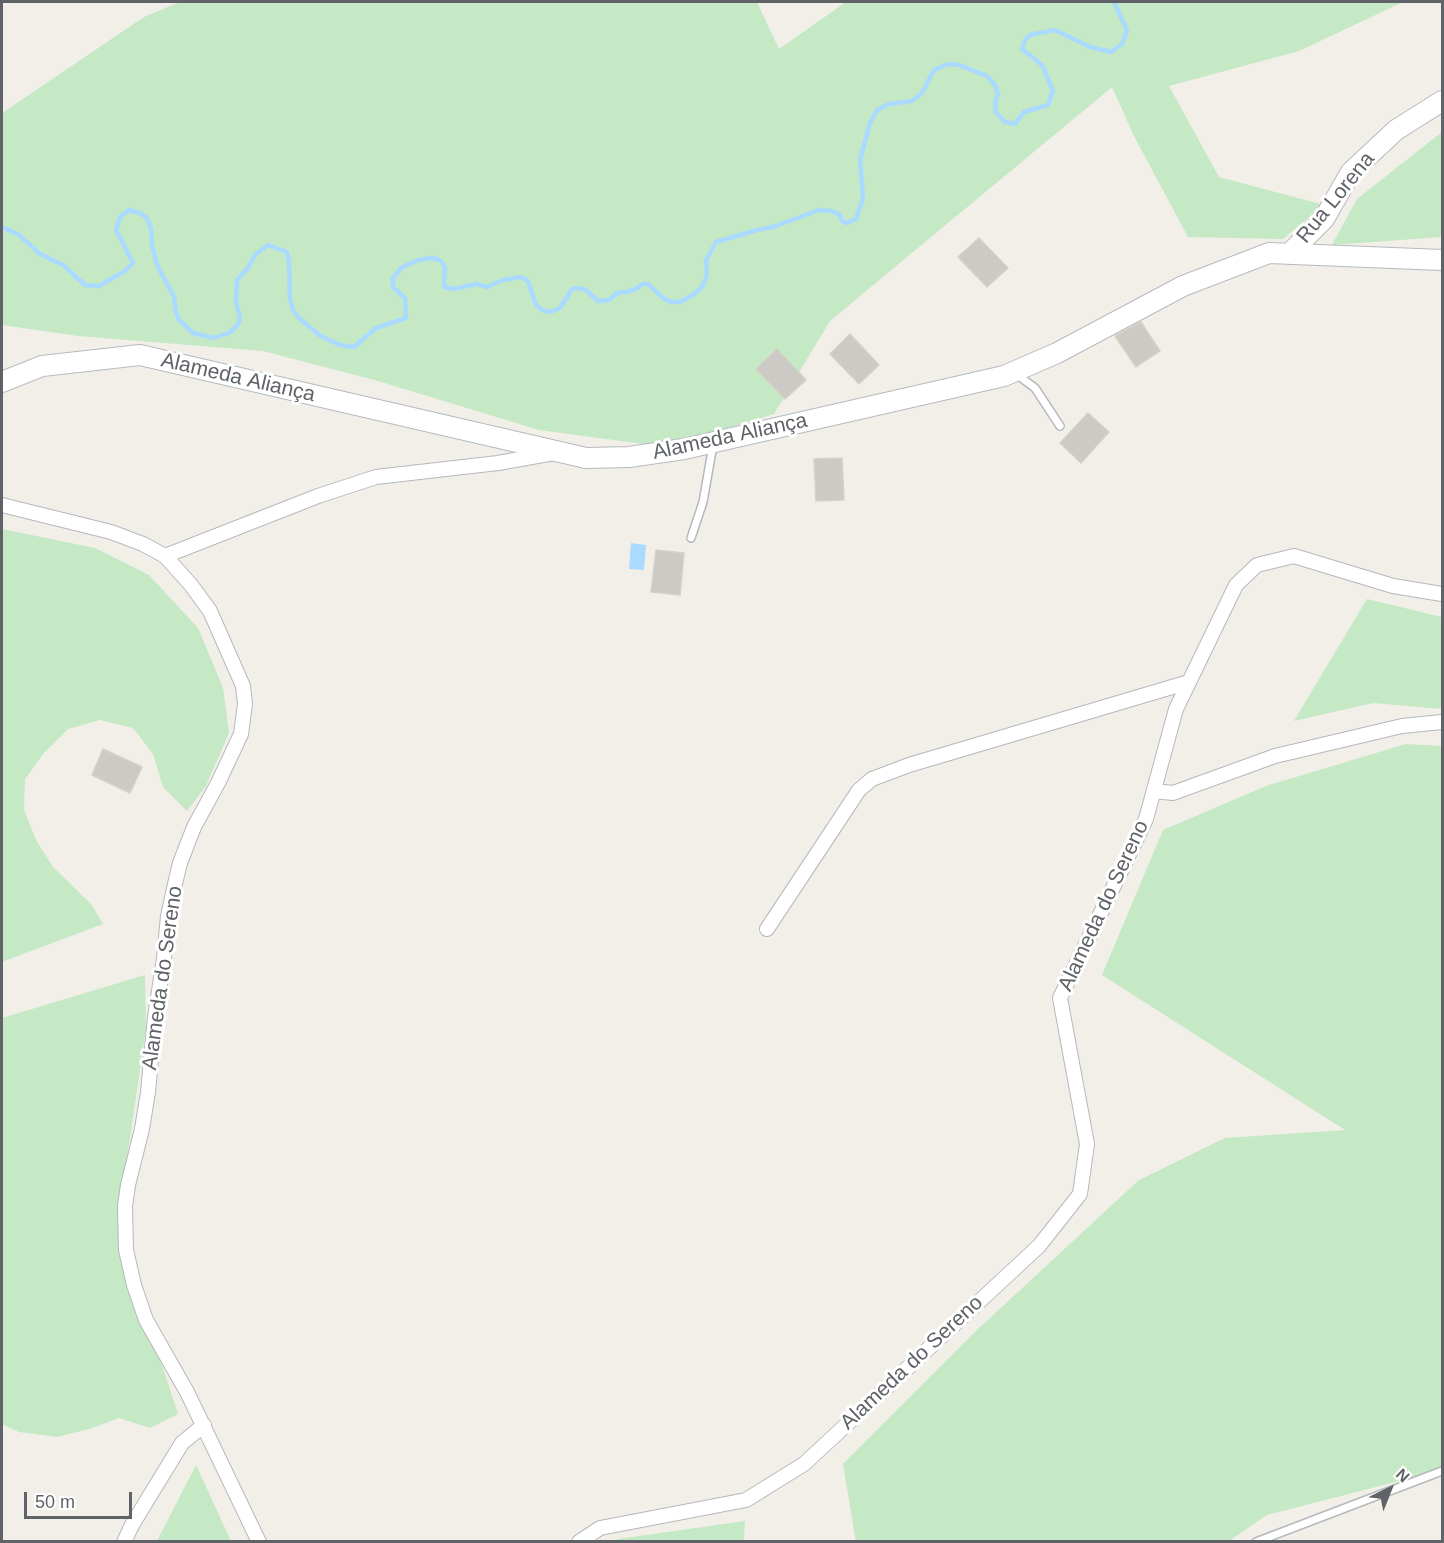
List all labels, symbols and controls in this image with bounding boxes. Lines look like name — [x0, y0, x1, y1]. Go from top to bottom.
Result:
street label: Rua Lorena — [1292, 147, 1380, 249]
street label: Alameda Aliança — [158, 348, 318, 408]
street label: Alameda Aliança — [650, 408, 810, 466]
street label: Alameda do Sereno — [1053, 817, 1155, 995]
street label: Alameda do Sereno — [138, 884, 188, 1072]
street label: Alameda do Sereno — [836, 1290, 988, 1436]
north arrow — [1360, 1459, 1420, 1519]
text: N — [1393, 1465, 1413, 1486]
scale bar — [27, 1480, 135, 1518]
text: 50 m — [35, 1492, 75, 1512]

